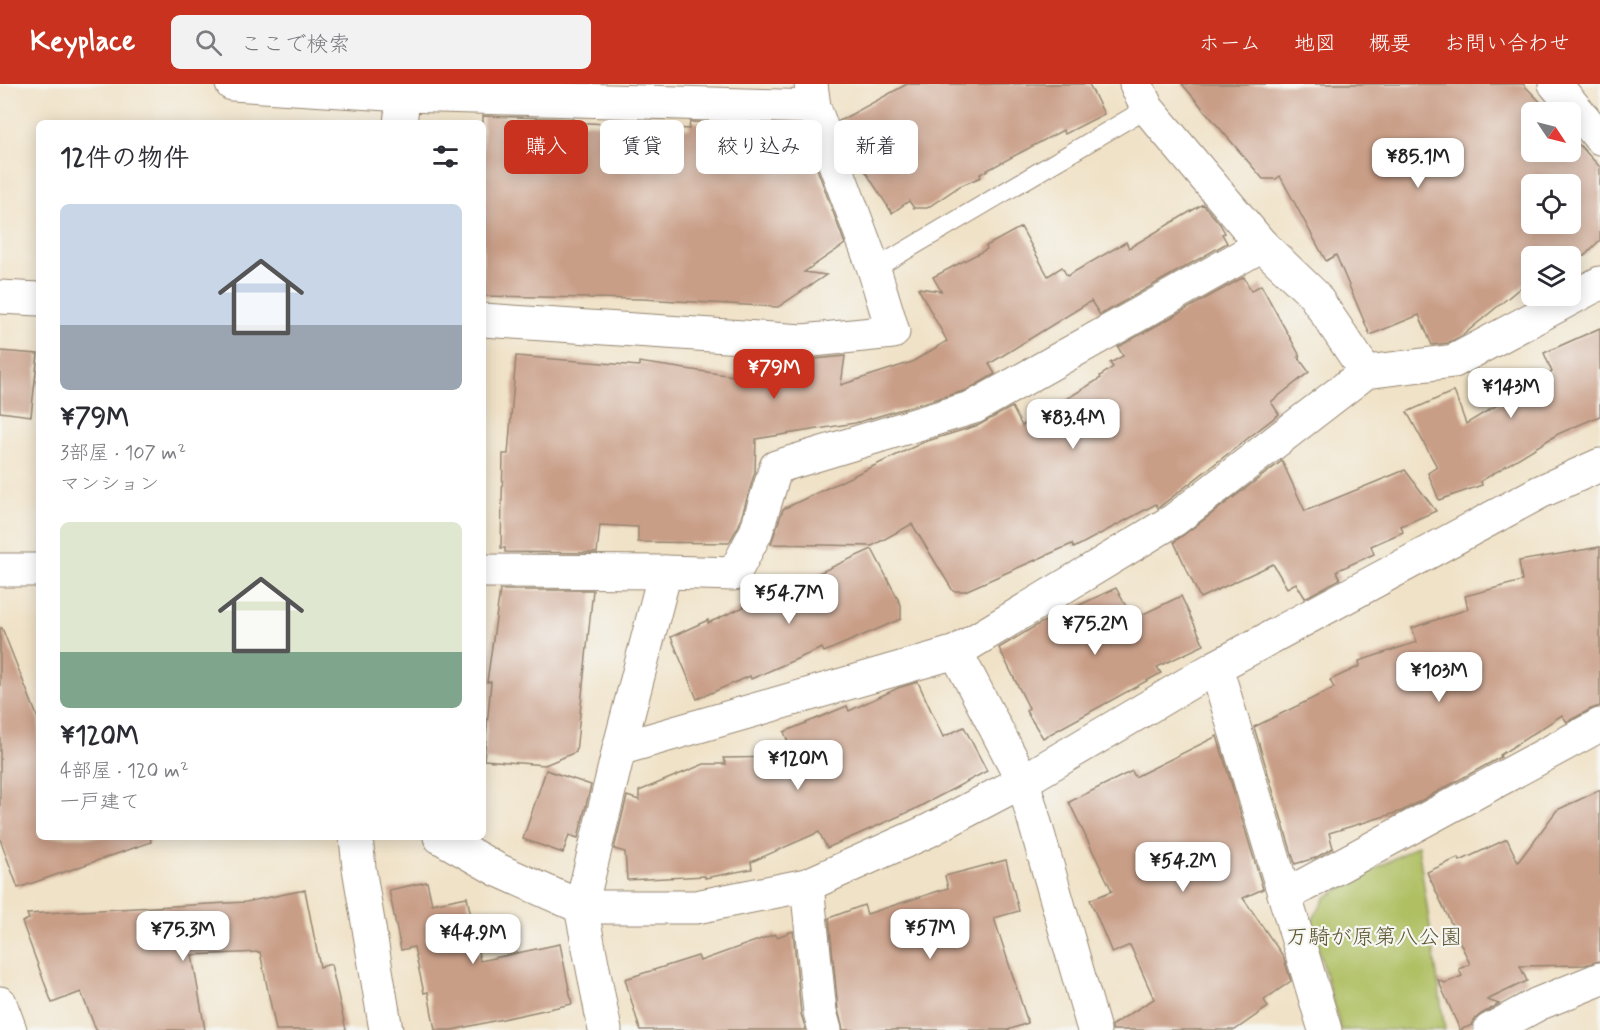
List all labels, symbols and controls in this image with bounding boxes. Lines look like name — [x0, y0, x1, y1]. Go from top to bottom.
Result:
search box — [171, 15, 591, 69]
text: Keyplace — [30, 24, 135, 61]
icon: search — [192, 26, 225, 59]
text: ホーム — [1199, 30, 1261, 58]
text: 地図 — [1294, 30, 1336, 58]
text: 概要 — [1369, 30, 1411, 58]
text: お問い合わせ — [1444, 30, 1570, 58]
text: ここで検索 — [240, 31, 350, 59]
north arrow — [1521, 102, 1581, 162]
map controls — [1521, 102, 1581, 306]
chip: 購入 — [504, 120, 588, 174]
chip: 賃貸 — [600, 120, 684, 174]
chip: 絞り込み — [696, 120, 822, 174]
chip: 新着 — [834, 120, 918, 174]
pin: ¥85.1M — [1369, 138, 1467, 189]
icon: filters — [429, 140, 462, 173]
text: 12件の物件 — [60, 142, 189, 176]
text: ¥85.1M — [1386, 144, 1450, 171]
button: locate — [1521, 174, 1581, 234]
icon: home — [207, 243, 315, 351]
button: layers — [1521, 246, 1581, 306]
pin: ¥79M — [738, 349, 810, 400]
text: ¥79M — [747, 355, 801, 382]
pin: ¥143M — [1469, 368, 1553, 419]
text: ¥143M — [1482, 374, 1540, 401]
pin: ¥83.4M — [1024, 399, 1122, 450]
text: ¥79M — [60, 402, 129, 436]
text: ¥83.4M — [1041, 405, 1105, 432]
text: 3部屋 · 107 m² — [60, 440, 186, 467]
text: マンション — [60, 471, 159, 498]
icon: home — [207, 561, 315, 669]
pin: ¥54.7M — [740, 574, 838, 625]
text: ¥54.7M — [754, 580, 824, 607]
pin: ¥75.2M — [1046, 605, 1144, 656]
text: ¥75.2M — [1062, 611, 1128, 638]
pin: ¥103M — [1397, 652, 1481, 703]
text: ¥103M — [1410, 658, 1468, 685]
text: ¥120M — [60, 720, 139, 754]
pin: ¥120M — [756, 740, 840, 791]
text: ¥120M — [768, 746, 828, 773]
text: 4部屋 · 120 m² — [60, 758, 189, 785]
text: 一戸建て — [60, 789, 140, 816]
pin: ¥54.2M — [1134, 842, 1232, 893]
text: ¥54.2M — [1149, 848, 1217, 875]
pin: ¥57M — [894, 909, 966, 960]
pin: ¥75.3M — [134, 911, 232, 962]
pin: ¥44.9M — [424, 914, 522, 965]
text: ¥57M — [904, 915, 956, 942]
text: ¥75.3M — [150, 917, 216, 944]
text: ¥44.9M — [440, 920, 506, 947]
park label: 万騎が原第八公園 — [1286, 924, 1462, 952]

